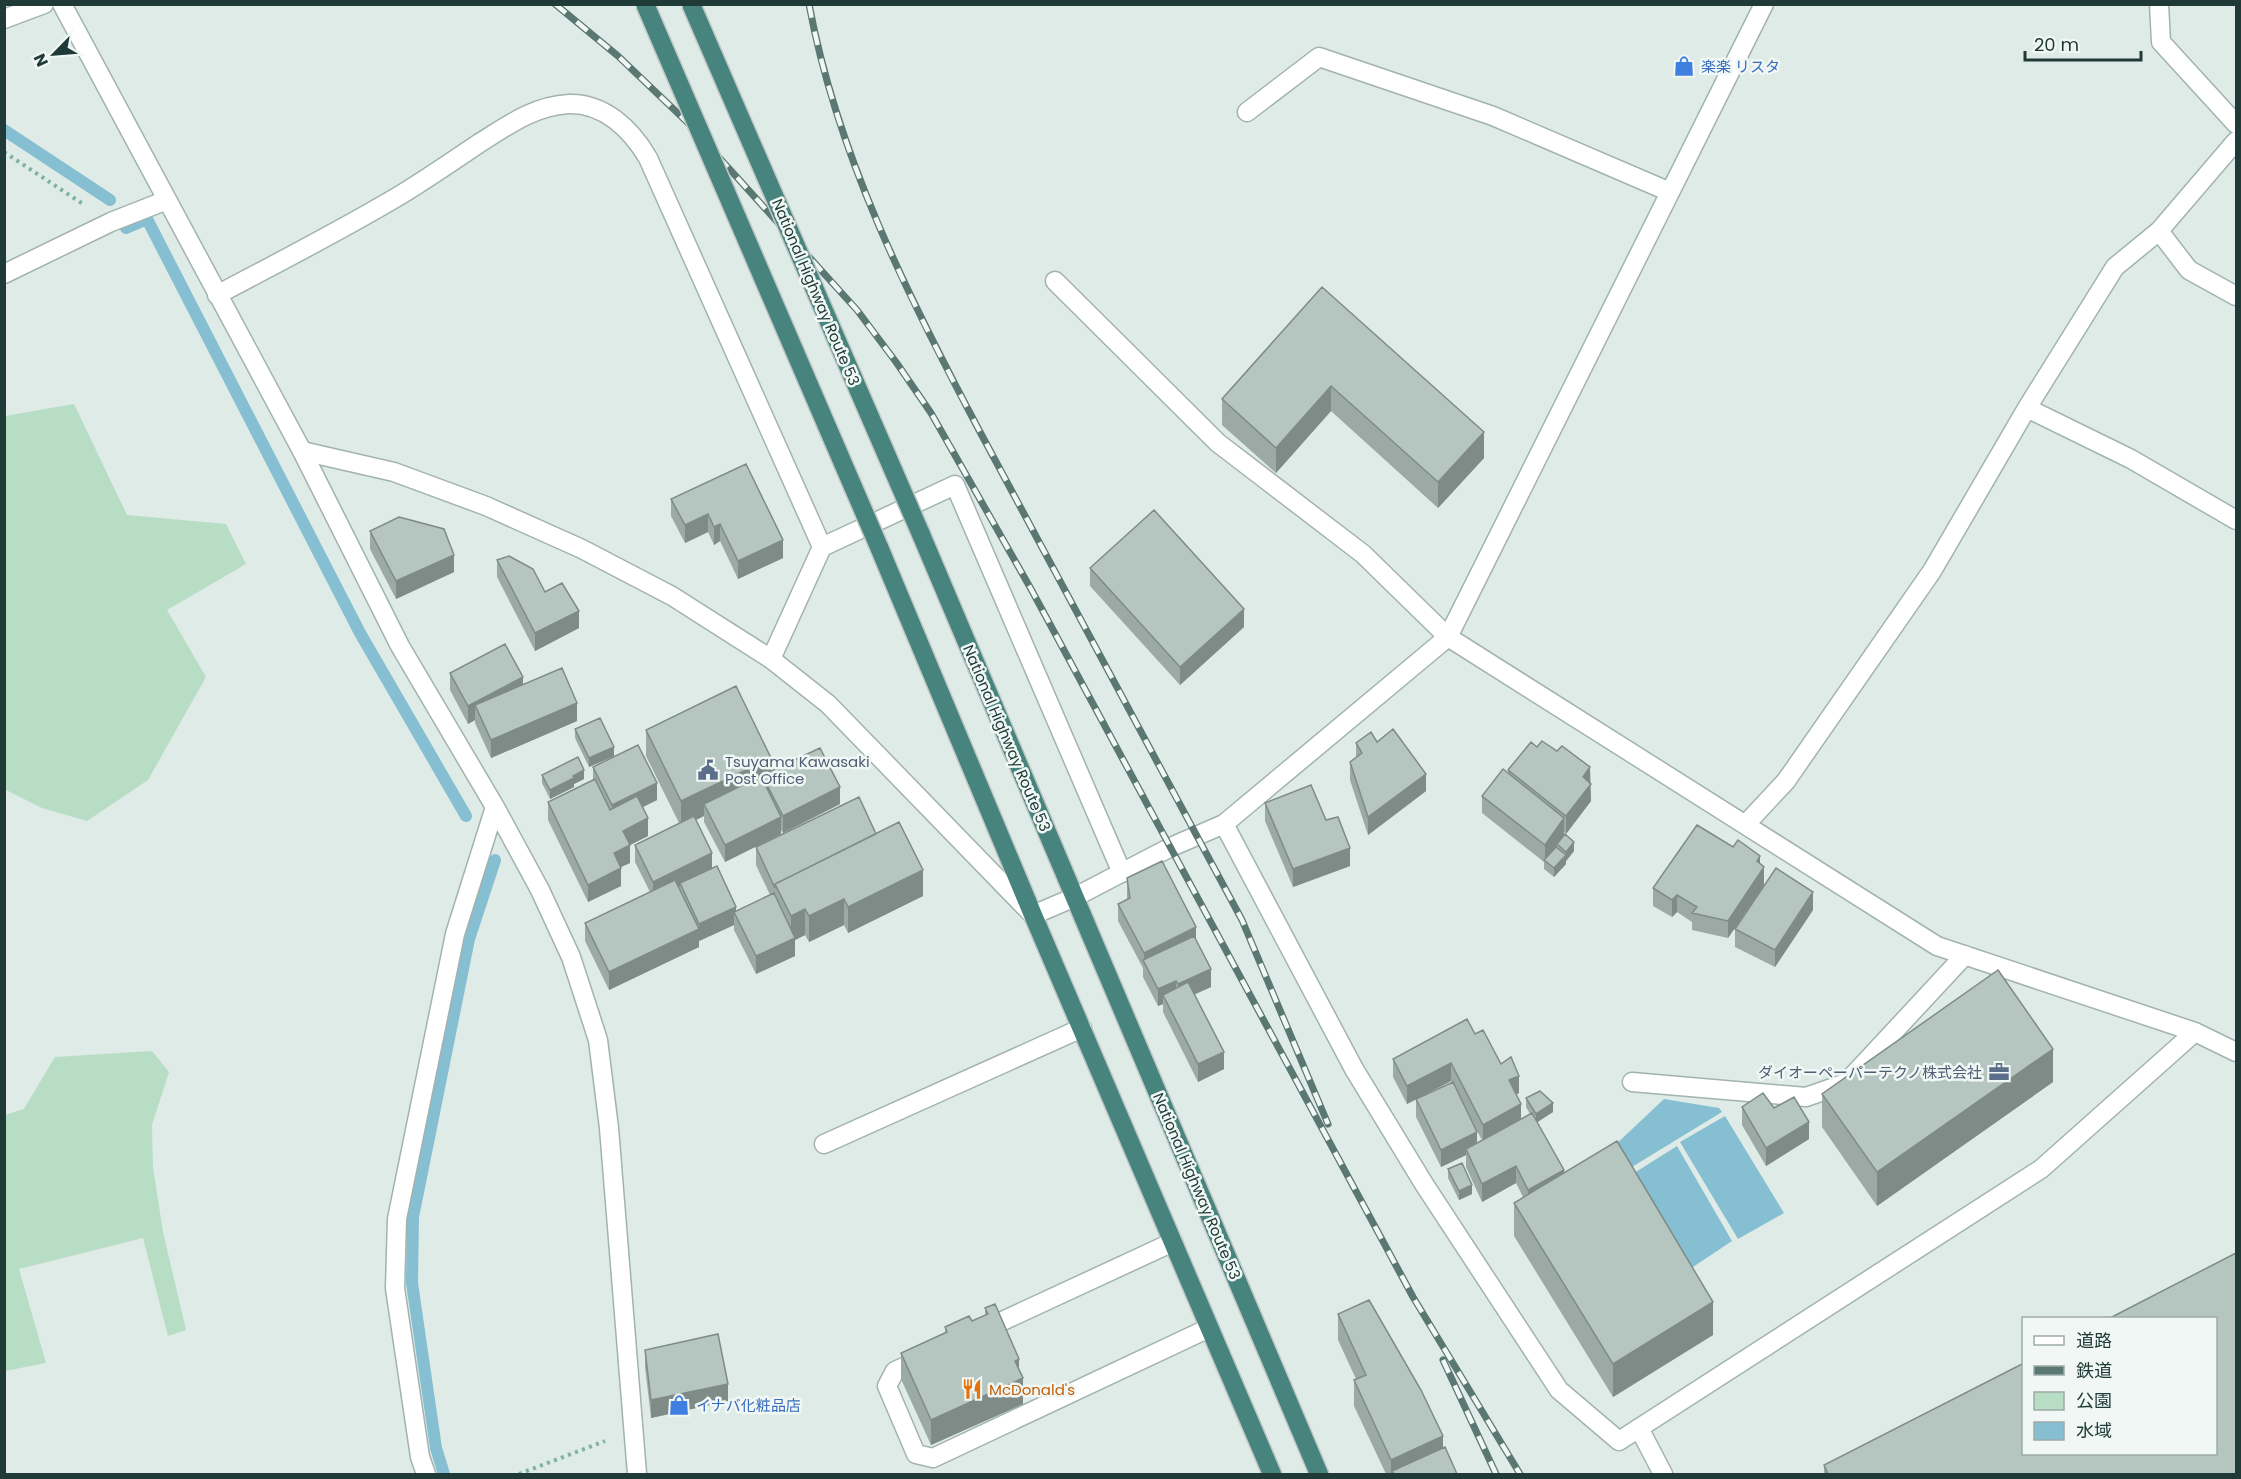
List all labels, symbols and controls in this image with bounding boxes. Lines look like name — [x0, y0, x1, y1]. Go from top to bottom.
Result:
north arrow — [24, 24, 84, 84]
scale bar — [2025, 24, 2140, 62]
text: 20 m — [2034, 32, 2079, 57]
text: N — [28, 50, 54, 70]
shop icon: 楽楽 リスタ — [1672, 54, 1696, 78]
place label: 楽楽 リスタ — [1701, 56, 1780, 77]
street label: National Highway Route 53 — [767, 195, 865, 389]
street label: National Highway Route 53 — [958, 641, 1056, 835]
place label: Tsuyama Kawasaki Post Office — [725, 751, 870, 789]
public building icon: Tsuyama Kawasaki Post Office — [696, 758, 720, 782]
office icon: ダイオーペーパーテクノ株式会社 — [1987, 1060, 2011, 1084]
place label: ダイオーペーパーテクノ株式会社 — [1758, 1062, 1982, 1083]
street label: National Highway Route 53 — [1148, 1089, 1246, 1283]
legend — [2022, 1317, 2217, 1455]
text: 道路 — [2076, 1328, 2112, 1353]
text: 鉄道 — [2076, 1358, 2112, 1383]
restaurant icon: McDonald's — [960, 1377, 984, 1401]
place label: McDonald's — [989, 1379, 1075, 1400]
text: 公園 — [2076, 1388, 2112, 1413]
shop icon: イナバ化粧品店 — [667, 1393, 691, 1417]
place label: イナバ化粧品店 — [696, 1395, 801, 1416]
text: 水域 — [2076, 1418, 2112, 1443]

